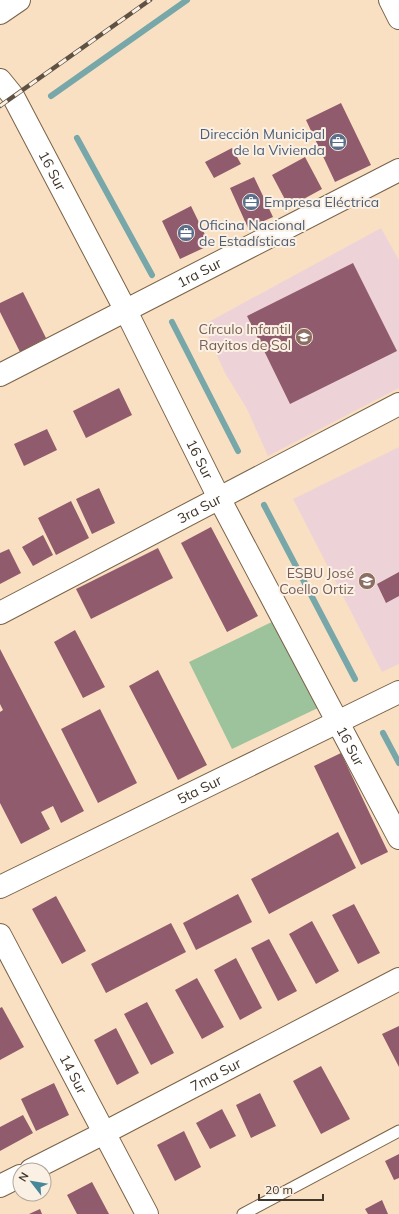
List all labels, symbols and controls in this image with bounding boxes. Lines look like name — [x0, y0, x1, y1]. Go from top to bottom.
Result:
place label: Dirección Municipal de la Vivienda — [200, 125, 325, 159]
office icon: Dirección Municipal de la Vivienda — [328, 132, 348, 152]
street label: 16 Sur — [34, 148, 71, 194]
office icon: Empresa Eléctrica — [241, 192, 261, 212]
place label: Empresa Eléctrica — [264, 193, 379, 211]
place label: Oficina Nacional de Estadísticas — [199, 216, 305, 250]
office icon: Oficina Nacional de Estadísticas — [176, 223, 196, 243]
street label: 1ra Sur — [174, 253, 225, 291]
place label: Círculo Infantil Rayitos de Sol — [198, 320, 291, 354]
school or university icon: Círculo Infantil Rayitos de Sol — [294, 327, 314, 347]
street label: 16 Sur — [182, 436, 218, 483]
street label: 3ra Sur — [174, 489, 225, 528]
place label: ESBU José Coello Ortiz — [279, 564, 354, 598]
school or university icon: ESBU José Coello Ortiz — [357, 571, 377, 591]
street label: 16 Sur — [332, 723, 369, 770]
street label: 5ta Sur — [174, 771, 225, 808]
street label: 14 Sur — [55, 1051, 91, 1098]
street label: 7ma Sur — [187, 1054, 245, 1095]
north arrow — [12, 1162, 52, 1202]
text: N — [15, 1170, 32, 1184]
scale bar — [259, 1176, 323, 1202]
text: 20 m — [265, 1182, 293, 1197]

